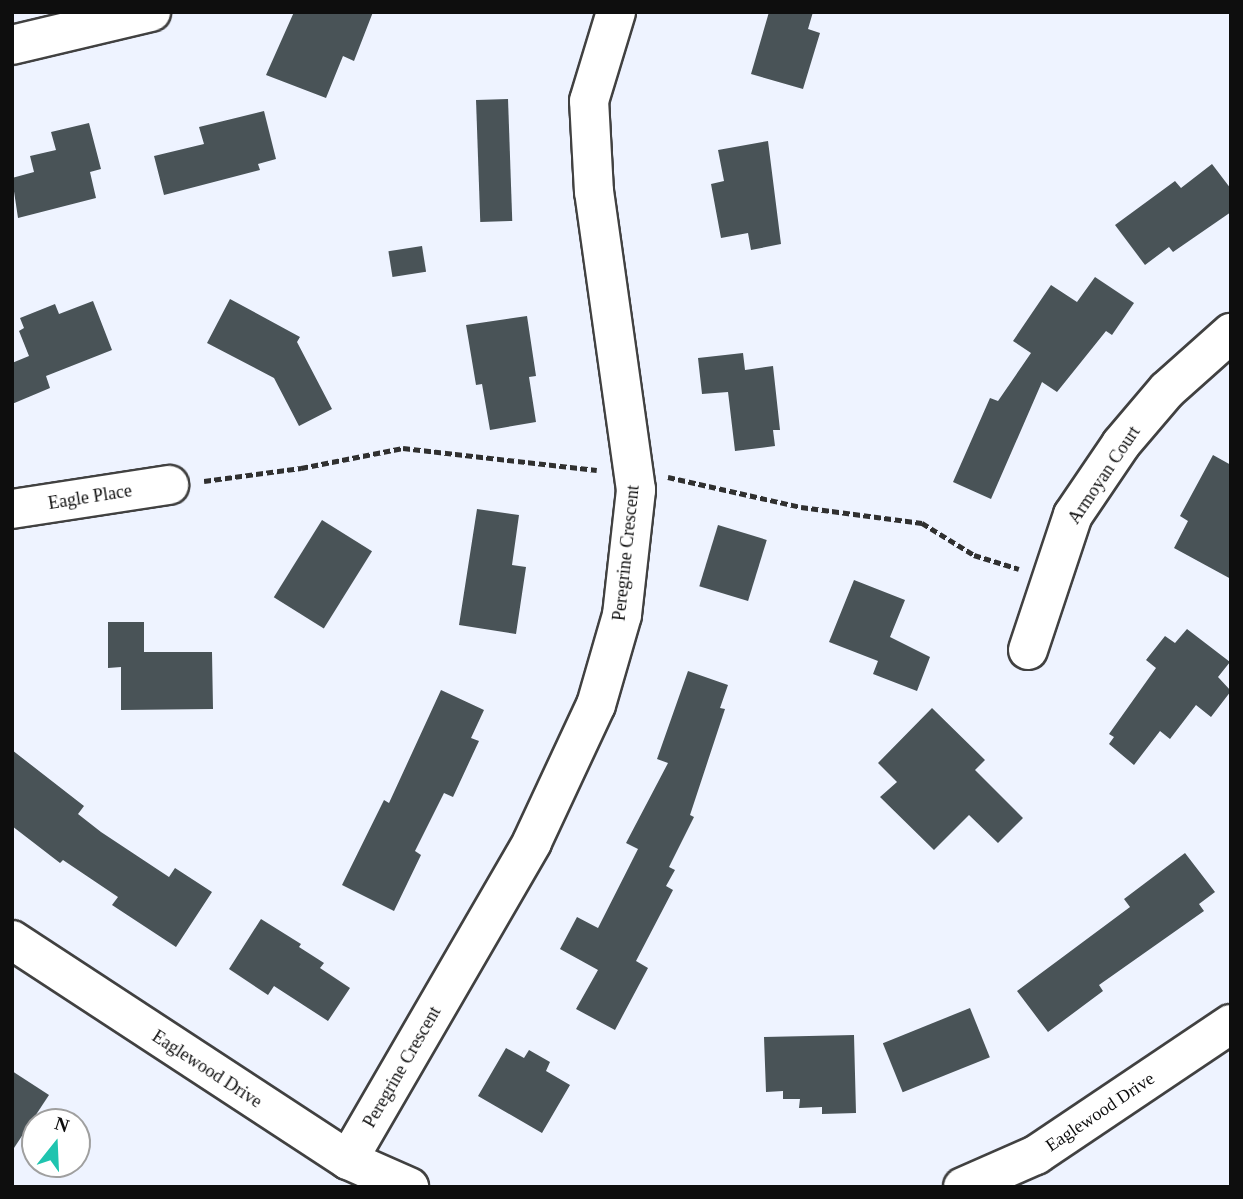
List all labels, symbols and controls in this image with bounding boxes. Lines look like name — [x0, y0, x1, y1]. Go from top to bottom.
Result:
street label: Armoyan Court — [1063, 422, 1145, 528]
street label: Eagle Place — [47, 480, 133, 514]
street label: Peregrine Crescent — [608, 484, 644, 622]
street label: Peregrine Crescent — [359, 1003, 445, 1131]
street label: Eaglewood Drive — [148, 1026, 266, 1112]
street label: Eaglewood Drive — [1042, 1068, 1158, 1156]
north arrow — [21, 1108, 91, 1178]
text: N — [52, 1112, 72, 1137]

